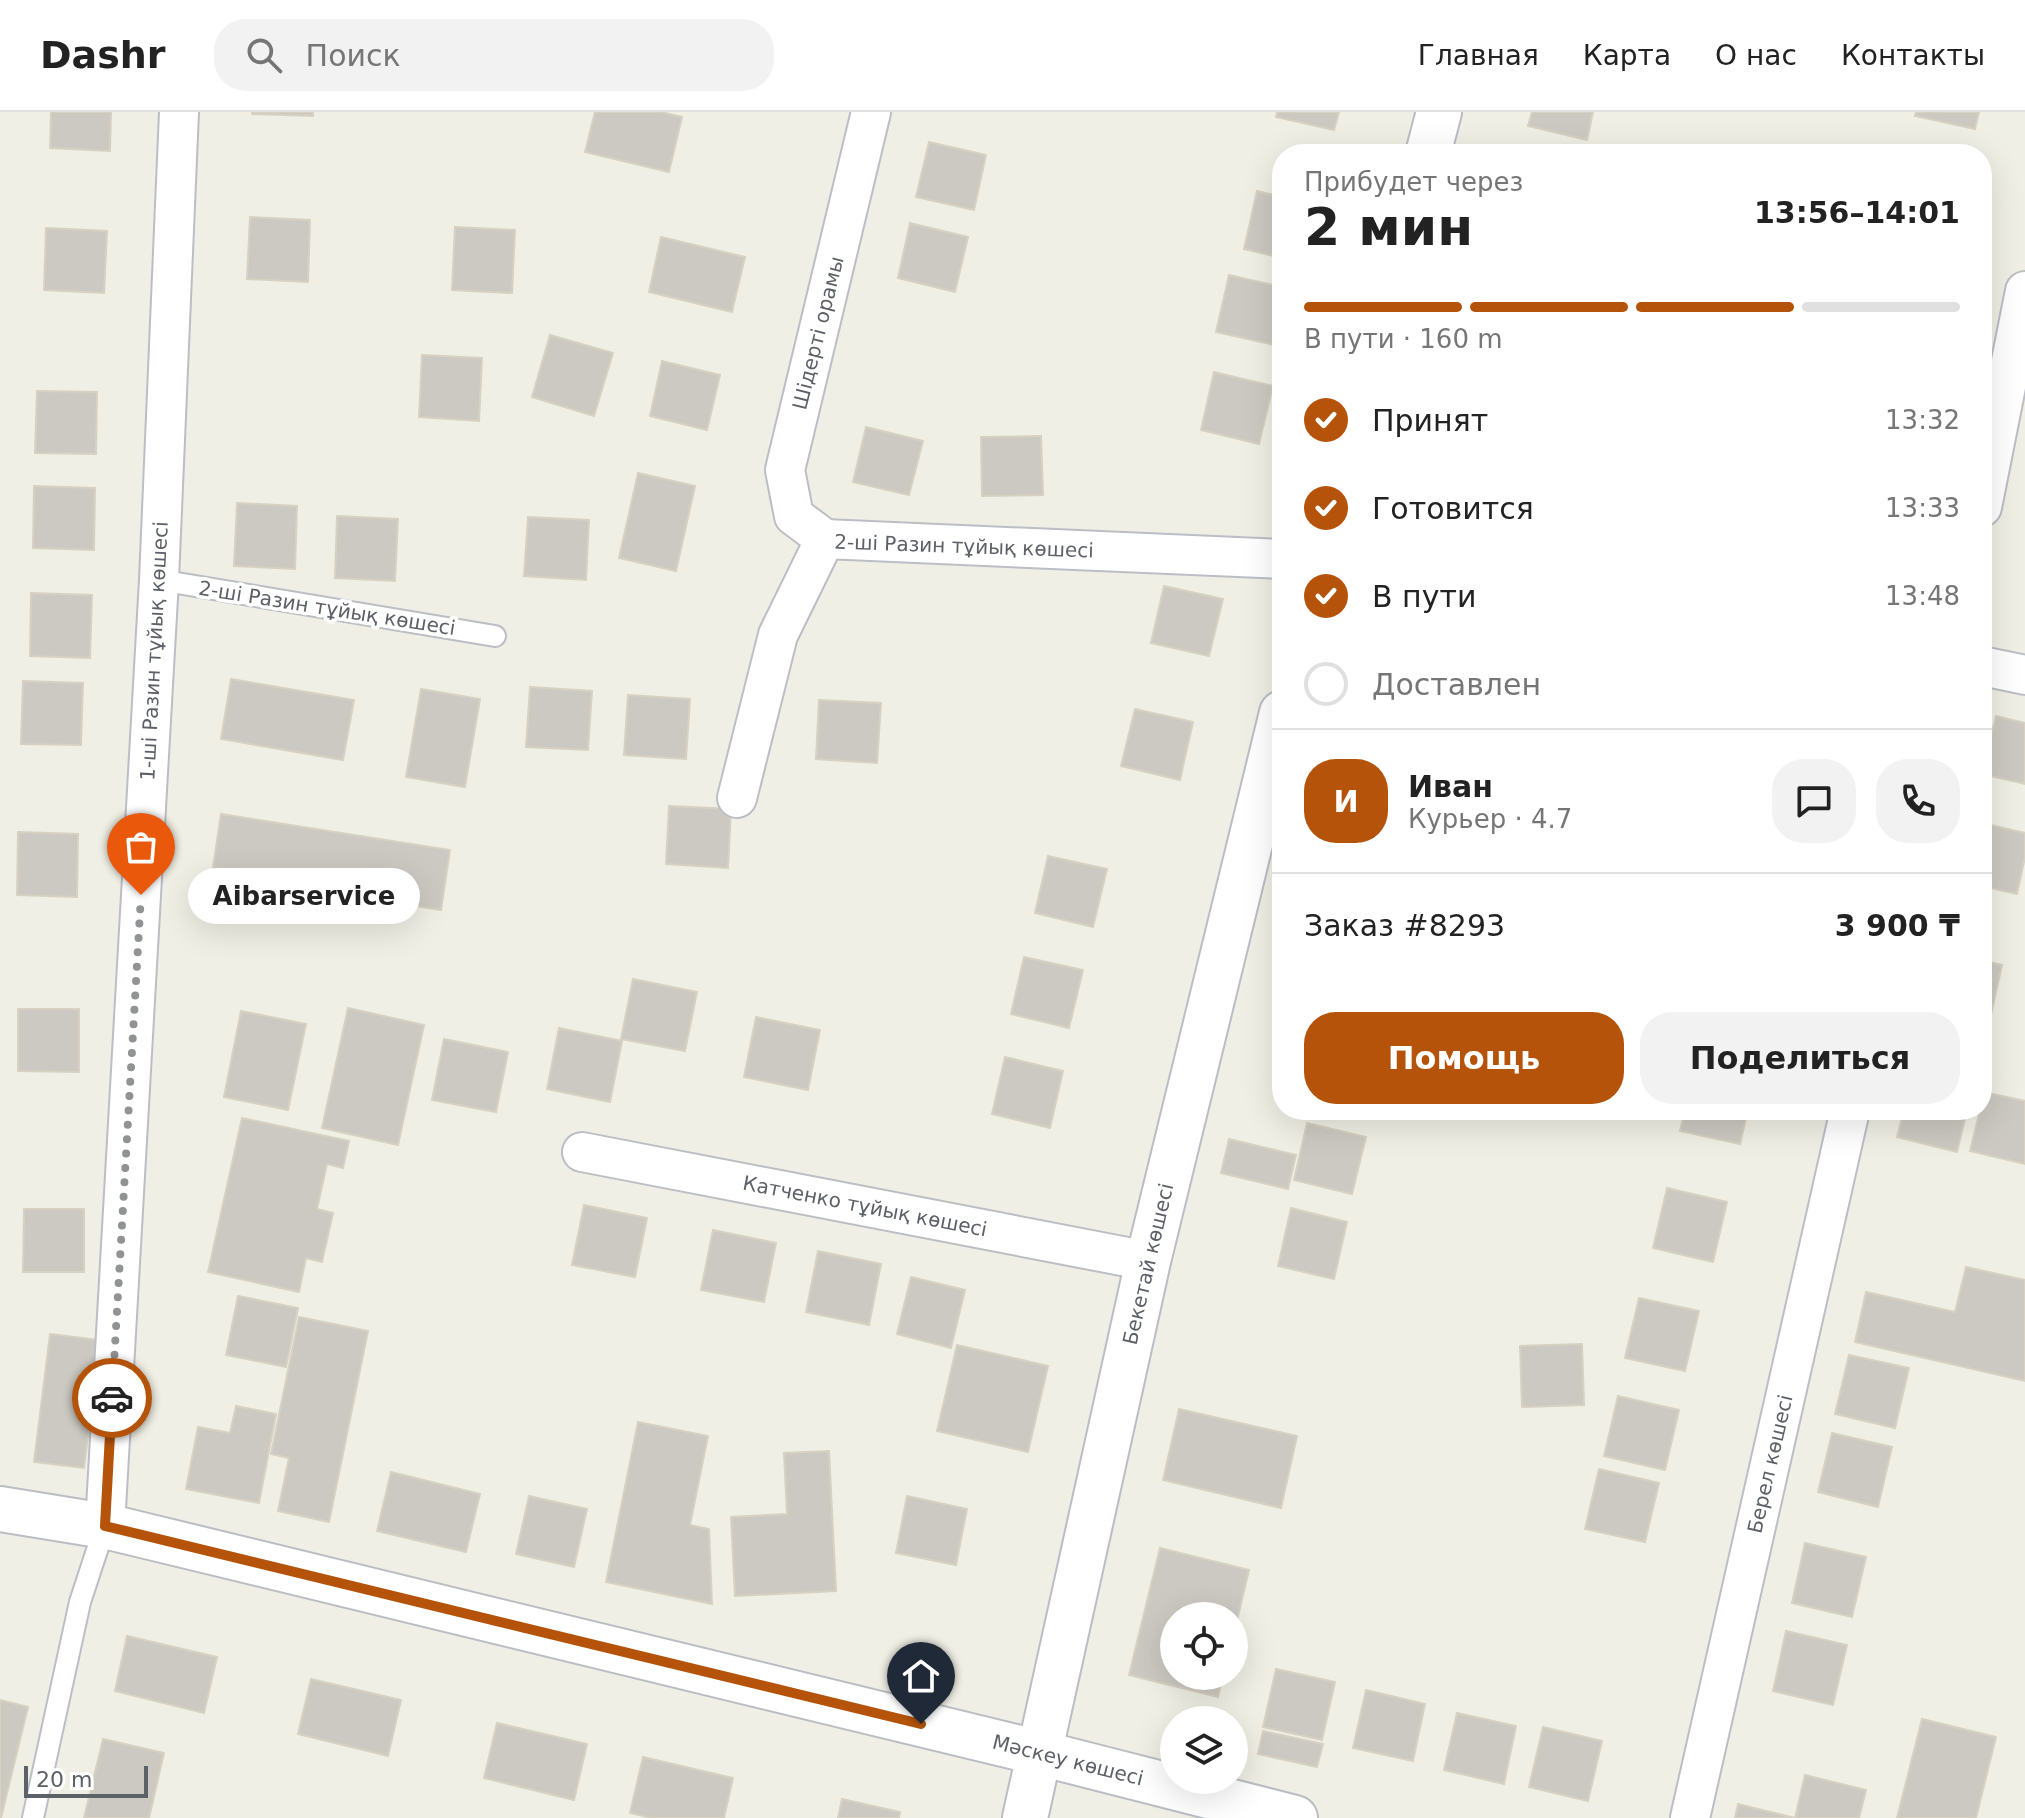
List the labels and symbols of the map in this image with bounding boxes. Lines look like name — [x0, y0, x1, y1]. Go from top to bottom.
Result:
street label: Шідерті орамы — [787, 254, 849, 412]
street label: 1-ші Разин тұйық көшесі — [135, 521, 173, 781]
street label: 2-ші Разин тұйық көшесі — [834, 529, 1094, 563]
street label: 2-ші Разин тұйық көшесі — [197, 576, 457, 640]
pin — [107, 813, 175, 895]
callout: Aibarservice — [189, 867, 421, 923]
street label: Катченко тұйық көшесі — [741, 1171, 989, 1241]
street label: Бекетай көшесі — [1118, 1181, 1178, 1347]
courier — [72, 1358, 152, 1438]
street label: Берел көшесі — [1742, 1392, 1798, 1536]
pin — [887, 1642, 955, 1724]
street label: Мәскеу көшесі — [990, 1730, 1146, 1790]
scale bar — [24, 1762, 148, 1798]

